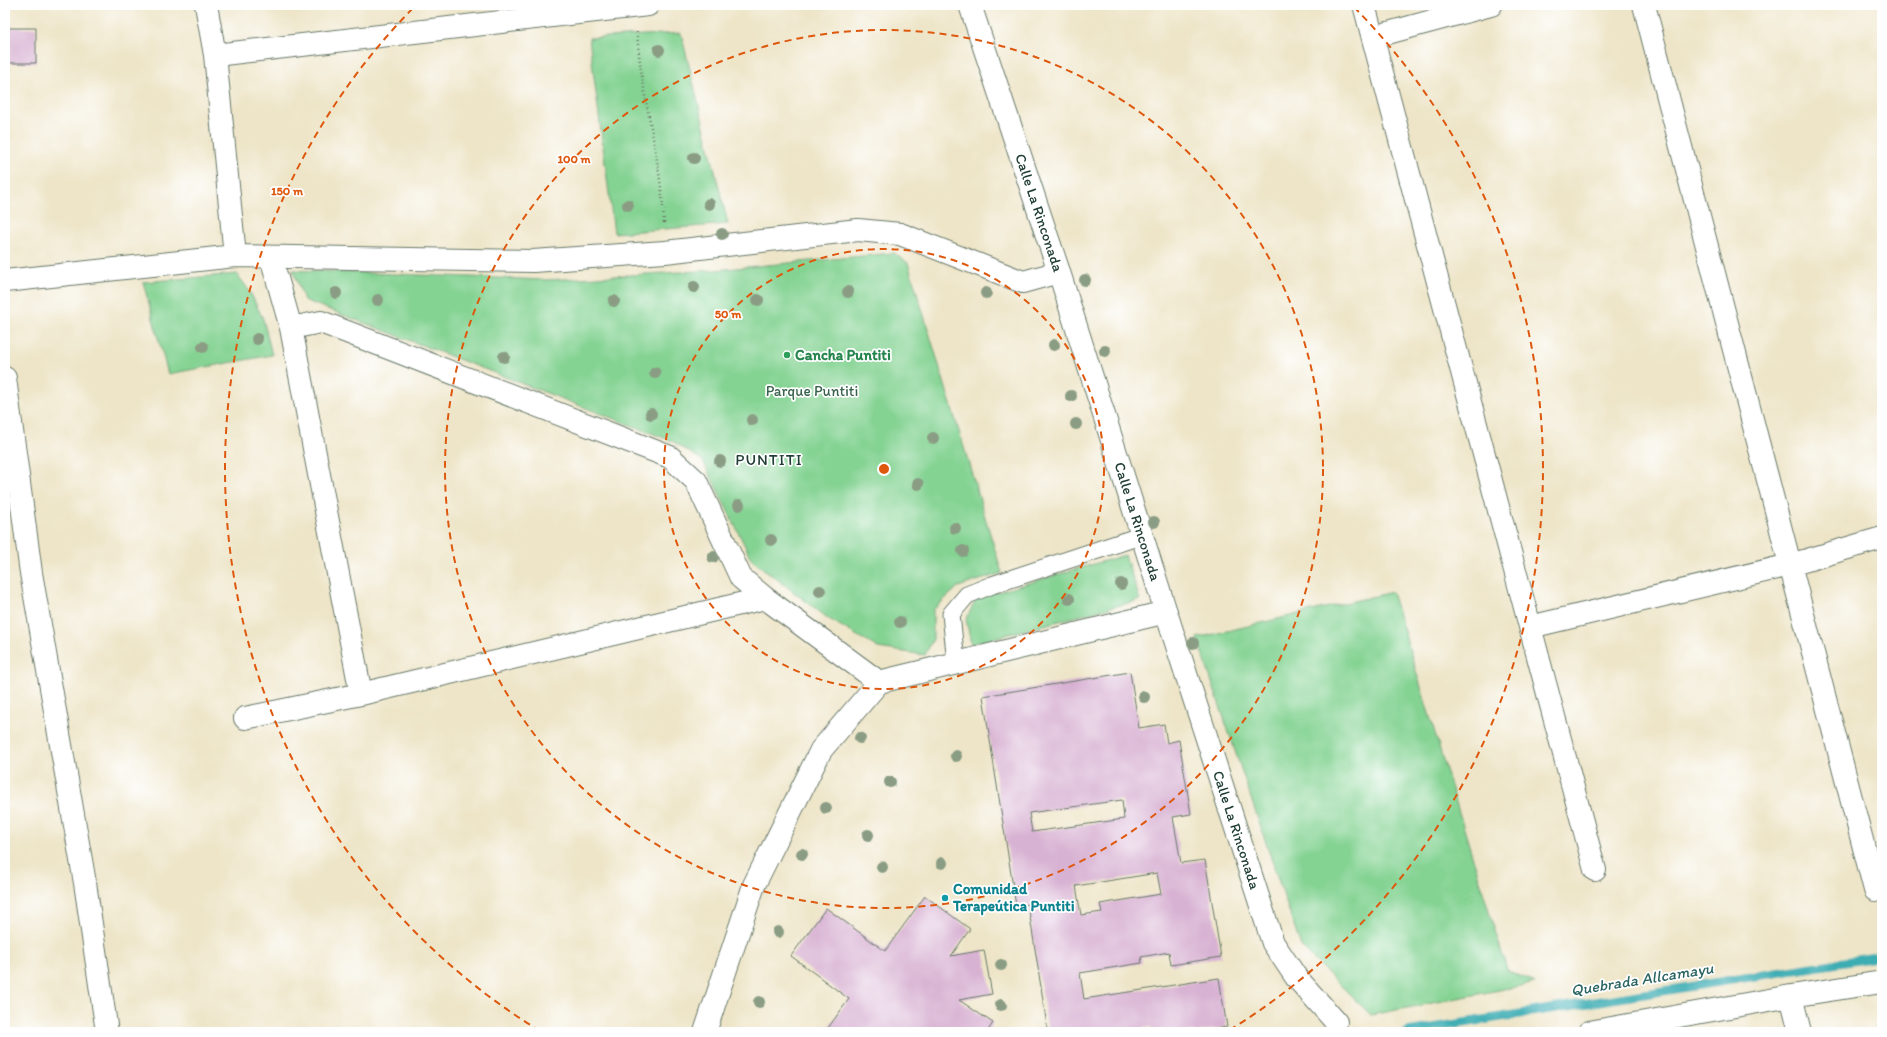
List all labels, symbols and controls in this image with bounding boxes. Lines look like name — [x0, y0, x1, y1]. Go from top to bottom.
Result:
street label: Calle La Rinconada — [1011, 151, 1067, 274]
text: 100 m — [557, 152, 591, 166]
text: 150 m — [271, 184, 304, 198]
text: 50 m — [715, 307, 742, 321]
place label: Cancha Puntiti — [795, 346, 891, 364]
marker: Cancha Puntiti — [782, 350, 792, 360]
park label: Parque Puntiti — [766, 382, 858, 400]
district label: PUNTITI — [735, 450, 803, 469]
street label: Calle La Rinconada — [1110, 460, 1165, 583]
centre of rings — [877, 462, 891, 476]
street label: Calle La Rinconada — [1209, 768, 1264, 892]
place label: Comunidad Terapeútica Puntiti — [952, 880, 1075, 916]
marker: Comunidad Terapeútica Puntiti — [940, 893, 950, 903]
water label: Quebrada Allcamayu — [1569, 958, 1716, 1000]

